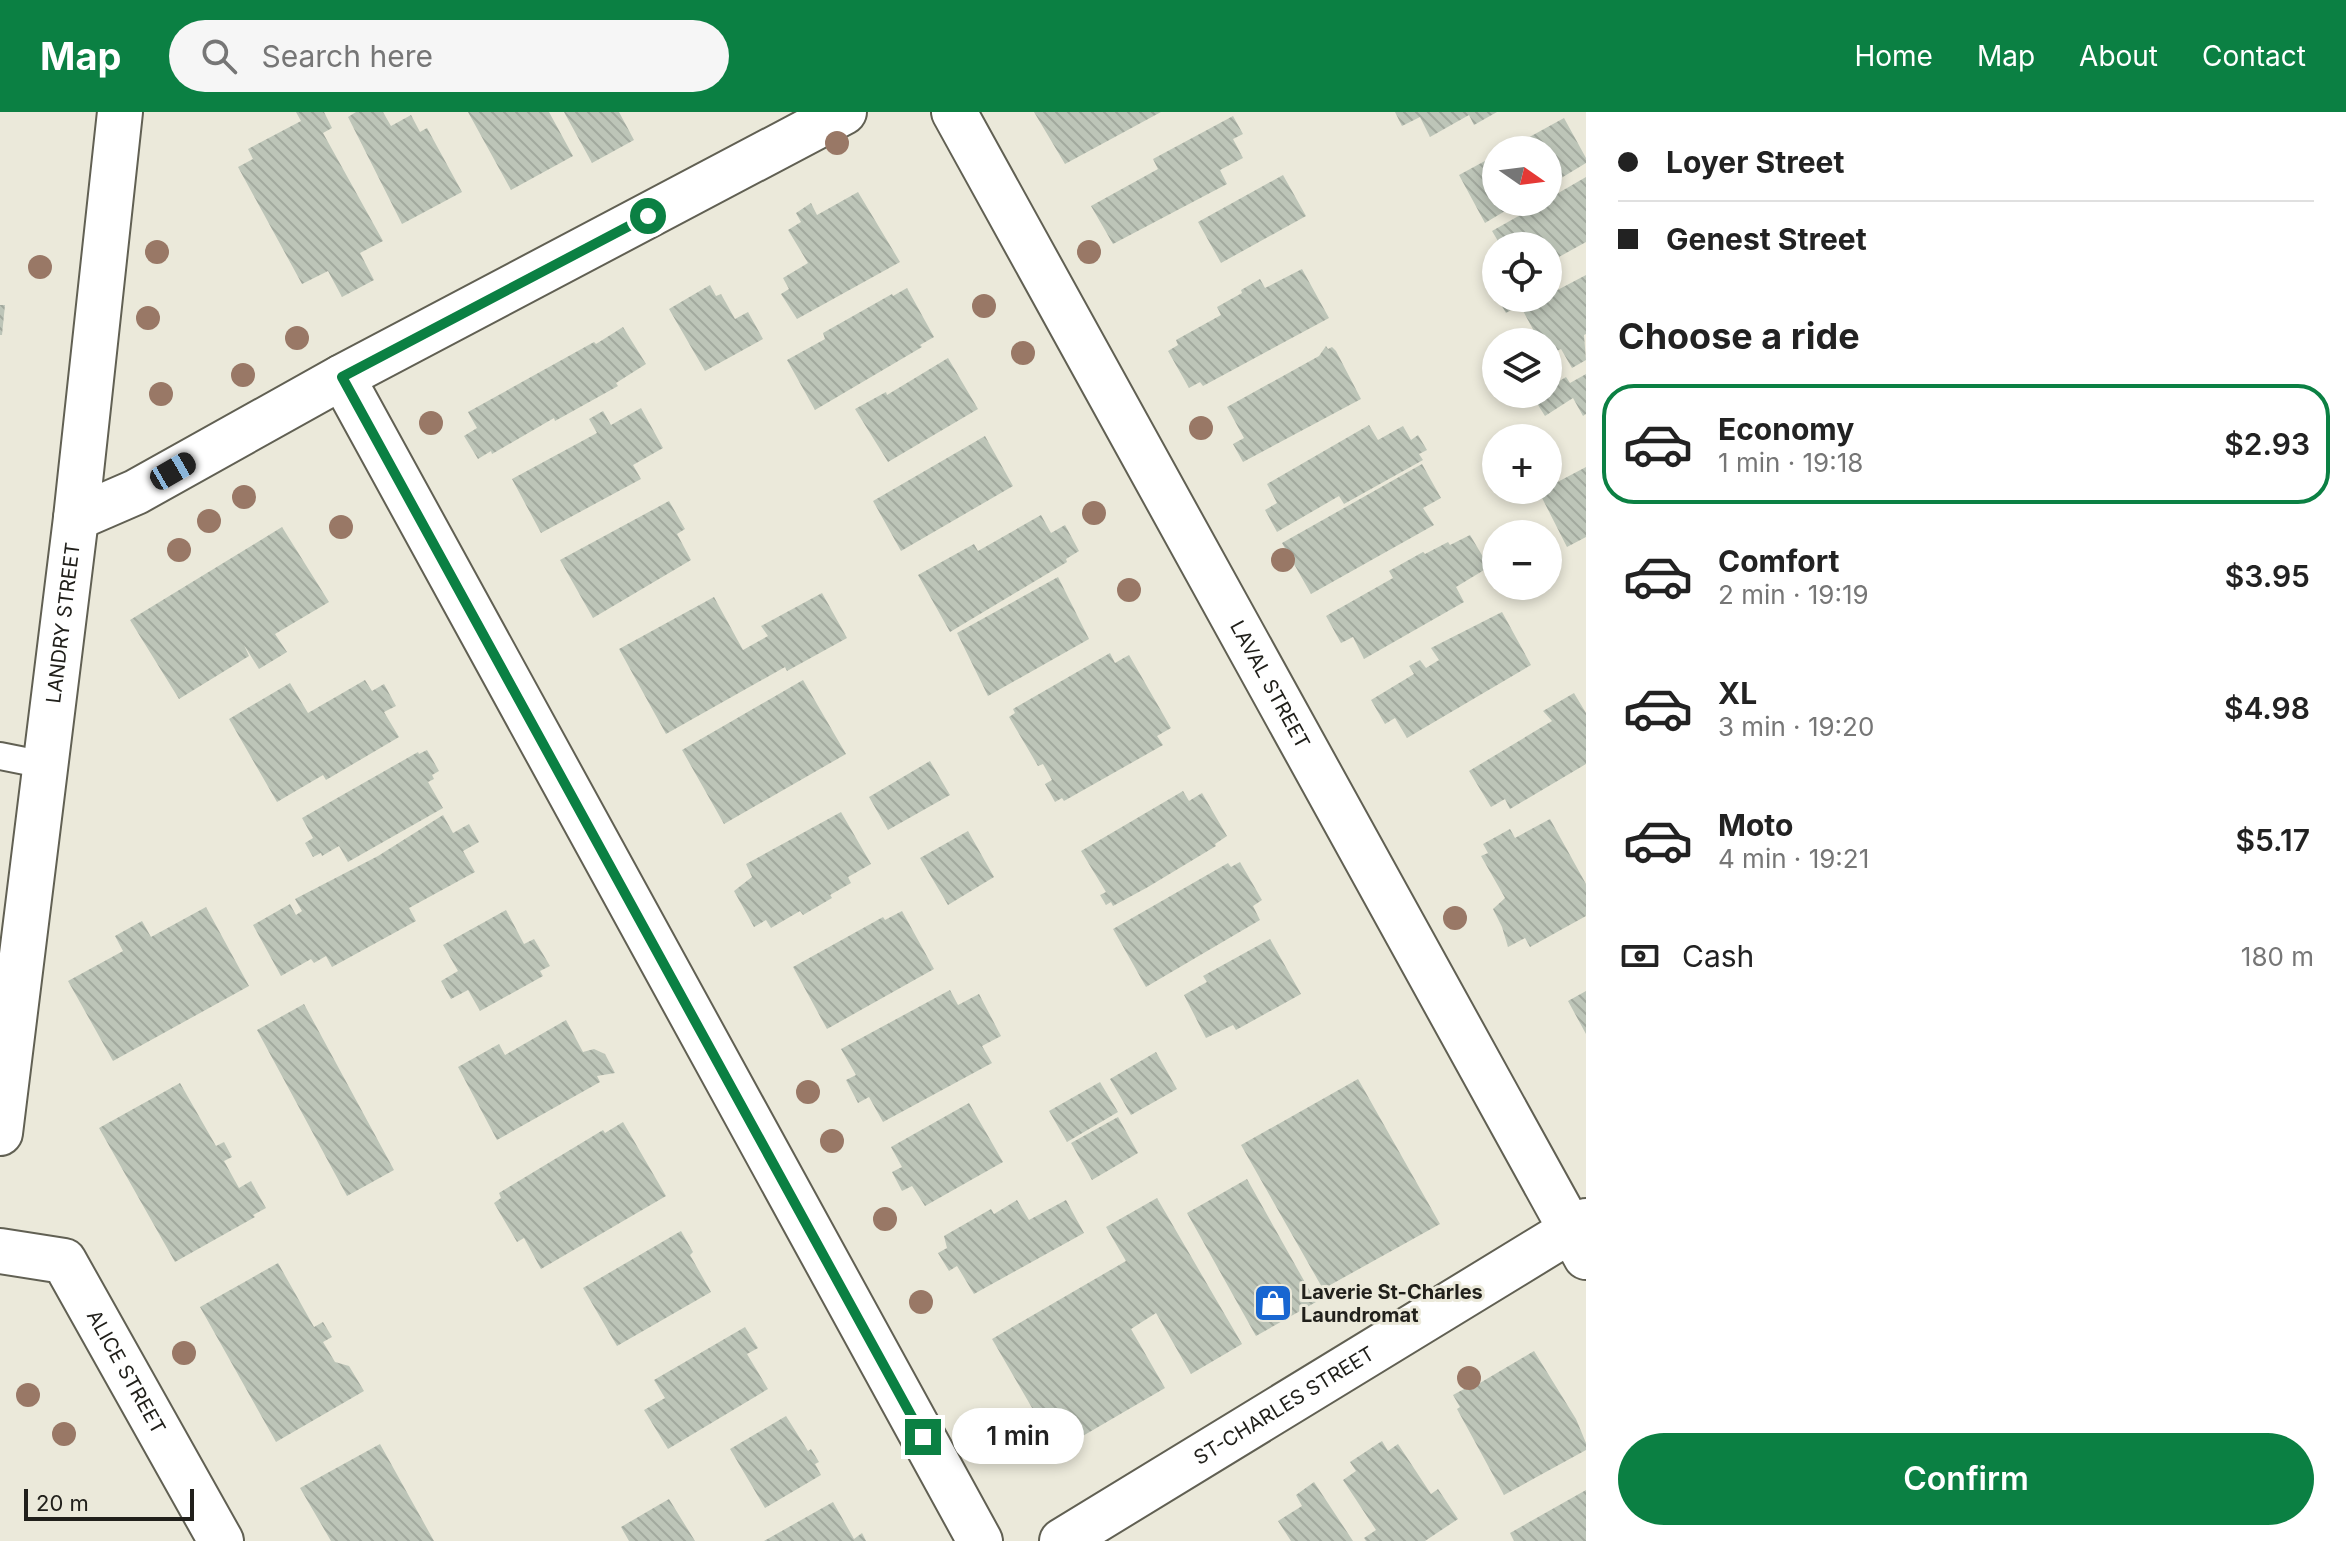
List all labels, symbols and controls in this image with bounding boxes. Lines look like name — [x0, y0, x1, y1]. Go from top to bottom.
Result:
search box — [169, 20, 729, 92]
text: Map — [40, 33, 121, 79]
icon: search — [197, 34, 241, 78]
text: Search here — [261, 38, 433, 74]
text: Home — [1854, 39, 1933, 73]
text: Map — [1977, 39, 2035, 73]
text: About — [2079, 39, 2158, 73]
text: Contact — [2202, 39, 2306, 73]
north arrow — [1482, 136, 1562, 216]
map controls — [1482, 136, 1562, 600]
text: Loyer Street — [1666, 144, 1844, 180]
route start — [630, 198, 666, 234]
text: Genest Street — [1666, 221, 1867, 257]
button: locate — [1482, 232, 1562, 312]
text: Choose a ride — [1618, 314, 1860, 358]
button: layers — [1482, 328, 1562, 408]
icon: car — [1622, 408, 1694, 480]
text: Economy — [1718, 411, 1854, 447]
button: + — [1482, 424, 1562, 504]
text: $2.93 — [2224, 426, 2310, 462]
text: 1 min · 19:18 — [1718, 447, 1863, 478]
car — [146, 449, 200, 493]
button: − — [1482, 520, 1562, 600]
icon: car — [1622, 540, 1694, 612]
street label: LANDRY STREET — [41, 541, 85, 705]
text: Comfort — [1718, 543, 1839, 579]
text: $3.95 — [2225, 558, 2310, 594]
text: 2 min · 19:19 — [1718, 579, 1869, 610]
street label: LAVAL STREET — [1225, 616, 1315, 753]
icon: car — [1622, 672, 1694, 744]
text: XL — [1718, 675, 1757, 711]
text: $4.98 — [2224, 690, 2310, 726]
text: 3 min · 19:20 — [1718, 711, 1874, 742]
icon: car — [1622, 804, 1694, 876]
text: Moto — [1718, 807, 1793, 843]
text: $5.17 — [2235, 822, 2310, 858]
text: 4 min · 19:21 — [1718, 843, 1869, 874]
icon: cash — [1618, 934, 1662, 978]
text: Cash — [1682, 938, 1754, 974]
text: 180 m — [2241, 941, 2314, 972]
place label: Laverie St-Charles Laundromat — [1301, 1280, 1483, 1327]
shop icon: Laverie St-Charles Laundromat — [1252, 1282, 1294, 1324]
street label: ALICE STREET — [82, 1306, 171, 1438]
street label: ST-CHARLES STREET — [1189, 1341, 1379, 1470]
callout: 1 min — [951, 1409, 1083, 1465]
route end — [905, 1419, 941, 1455]
text: 1 min — [986, 1420, 1050, 1451]
button: Confirm — [1618, 1433, 2314, 1525]
scale bar — [24, 1485, 194, 1521]
text: 20 m — [36, 1490, 89, 1516]

